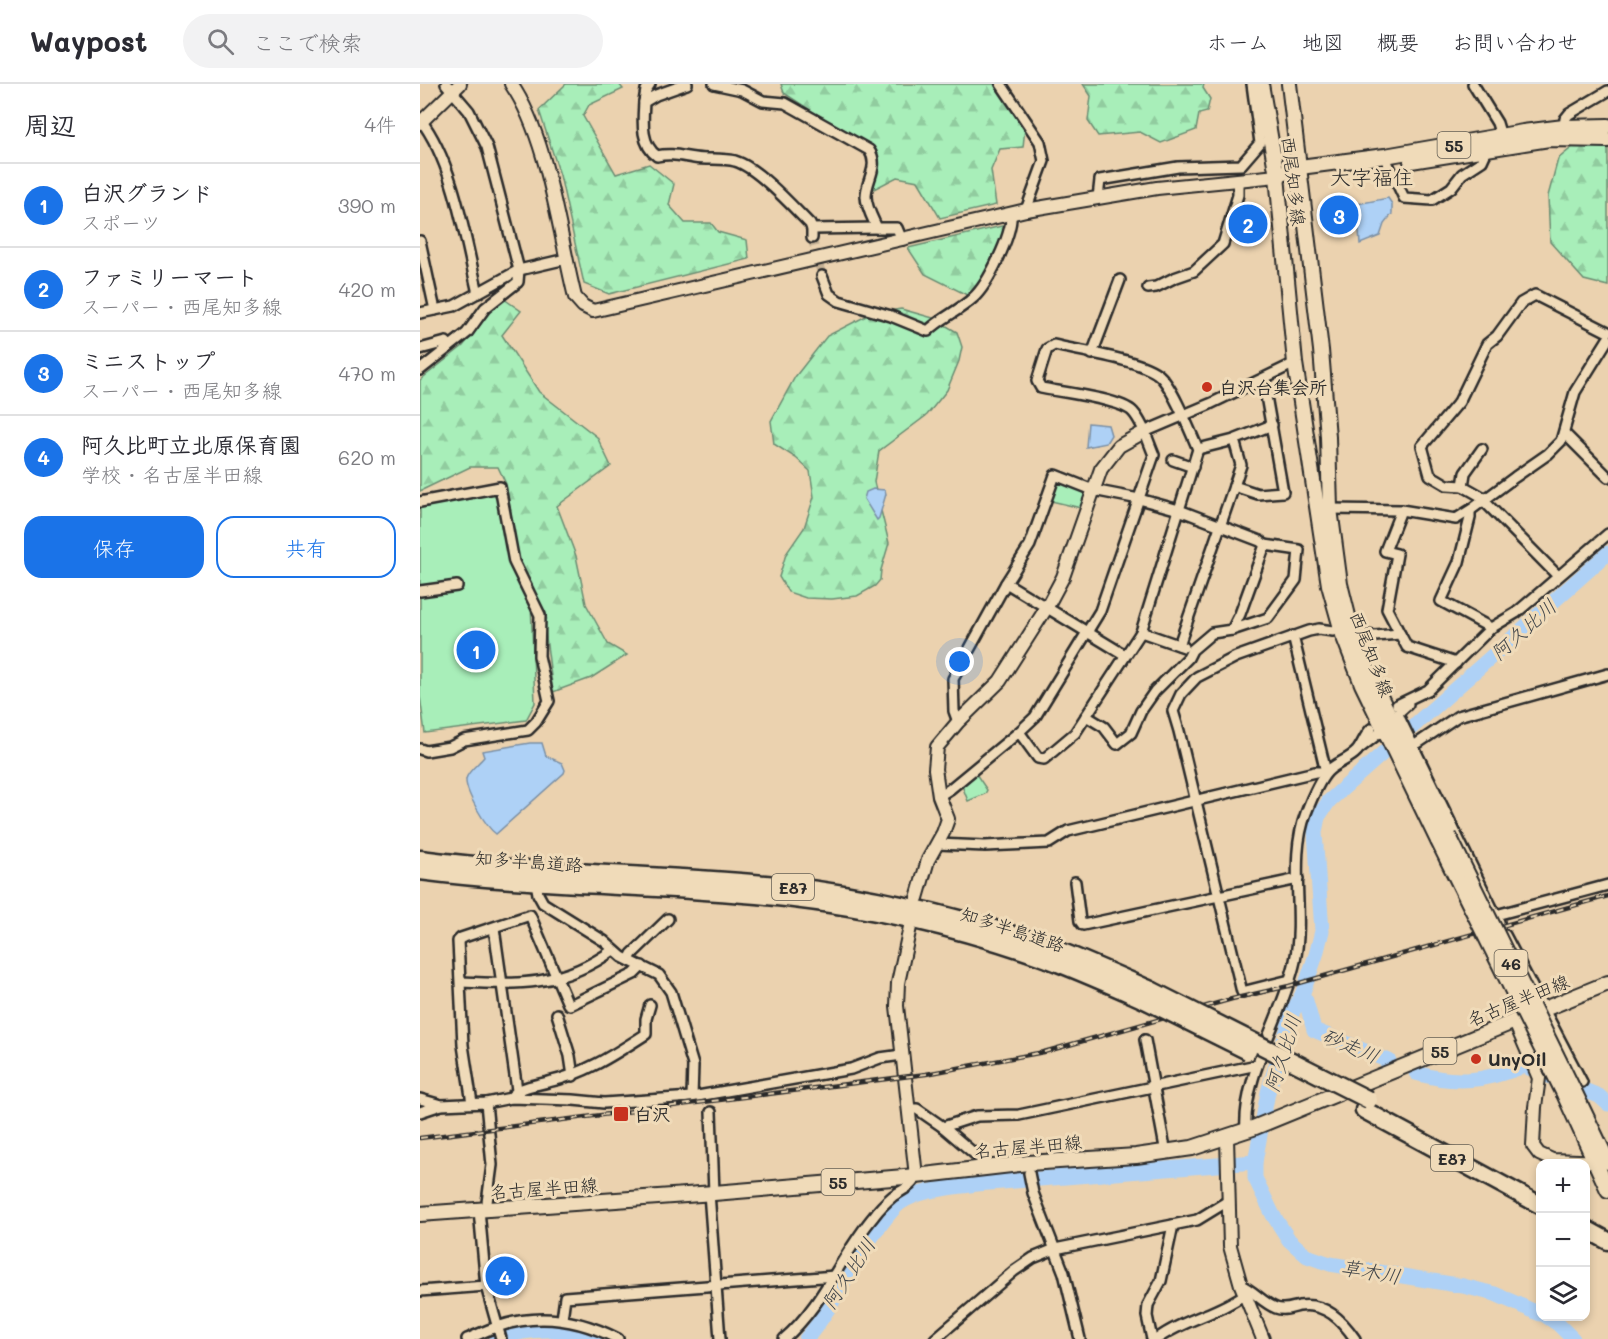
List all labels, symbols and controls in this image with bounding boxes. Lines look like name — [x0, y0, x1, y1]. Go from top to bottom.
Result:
search box — [183, 14, 603, 68]
text: Waypost — [30, 23, 147, 59]
icon: search — [204, 25, 237, 58]
text: ここで検索 — [252, 28, 362, 57]
text: ホーム — [1207, 28, 1269, 55]
text: 地図 — [1302, 28, 1344, 55]
text: 概要 — [1377, 28, 1419, 55]
text: お問い合わせ — [1452, 28, 1578, 55]
text: 周辺 — [24, 108, 76, 142]
text: 4件 — [364, 111, 396, 137]
road number: 55 — [1438, 132, 1470, 158]
street label: 西尾知多線 — [1277, 135, 1311, 227]
district label: 大字福住 — [1330, 163, 1414, 190]
text: 白沢グランド — [81, 178, 213, 207]
text: 1 — [39, 192, 48, 218]
text: 390 m — [338, 192, 396, 218]
pin: 3 — [1320, 192, 1358, 238]
pin: 2 — [1228, 202, 1268, 246]
text: スポーツ — [81, 209, 161, 235]
text: ファミリーマート — [81, 262, 258, 291]
text: 2 — [38, 276, 49, 302]
text: 420 m — [338, 276, 396, 302]
text: スーパー · 西尾知多線 — [81, 293, 282, 319]
text: ミニストップ — [81, 346, 215, 375]
text: 3 — [38, 360, 50, 386]
text: 470 m — [338, 360, 396, 386]
place label: 白沢台集会所 — [1219, 375, 1327, 399]
text: スーパー · 西尾知多線 — [81, 377, 282, 403]
marker: 白沢台集会所 — [1200, 380, 1214, 394]
text: 阿久比町立北原保育園 — [81, 430, 301, 459]
text: 4 — [37, 444, 50, 470]
text: 620 m — [338, 444, 396, 470]
text: 学校 · 名古屋半田線 — [81, 461, 263, 487]
button: 保存 — [24, 516, 204, 578]
button: 共有 — [216, 516, 396, 578]
water label: 阿久比川 — [1485, 593, 1561, 665]
street label: 西尾知多線 — [1345, 608, 1399, 700]
pin: 1 — [456, 628, 496, 672]
your location — [945, 647, 974, 676]
street label: 知多半島道路 — [474, 845, 584, 877]
road number: E87 — [772, 874, 814, 900]
street label: 知多半島道路 — [958, 901, 1068, 957]
road number: 46 — [1494, 950, 1528, 976]
street label: 名古屋半田線 — [1463, 969, 1573, 1031]
water label: 阿久比川 — [1258, 1011, 1306, 1095]
water label: 砂走川 — [1318, 1021, 1384, 1069]
road number: 55 — [1424, 1038, 1456, 1064]
place label: UnyOil — [1488, 1047, 1546, 1071]
marker: UnyOil — [1469, 1052, 1483, 1066]
place label: 白沢 — [634, 1102, 670, 1126]
marker: 白沢 — [612, 1105, 630, 1123]
street label: 名古屋半田線 — [973, 1129, 1083, 1163]
road number: E87 — [1431, 1145, 1473, 1171]
map controls — [1536, 1159, 1590, 1321]
button: + — [1536, 1159, 1590, 1213]
road number: 55 — [822, 1169, 854, 1195]
street label: 名古屋半田線 — [489, 1172, 599, 1204]
button: − — [1536, 1213, 1590, 1267]
water label: 阿久比川 — [815, 1232, 881, 1314]
water label: 草木川 — [1339, 1253, 1403, 1289]
pin: 4 — [486, 1254, 524, 1298]
button: layers — [1536, 1267, 1590, 1321]

